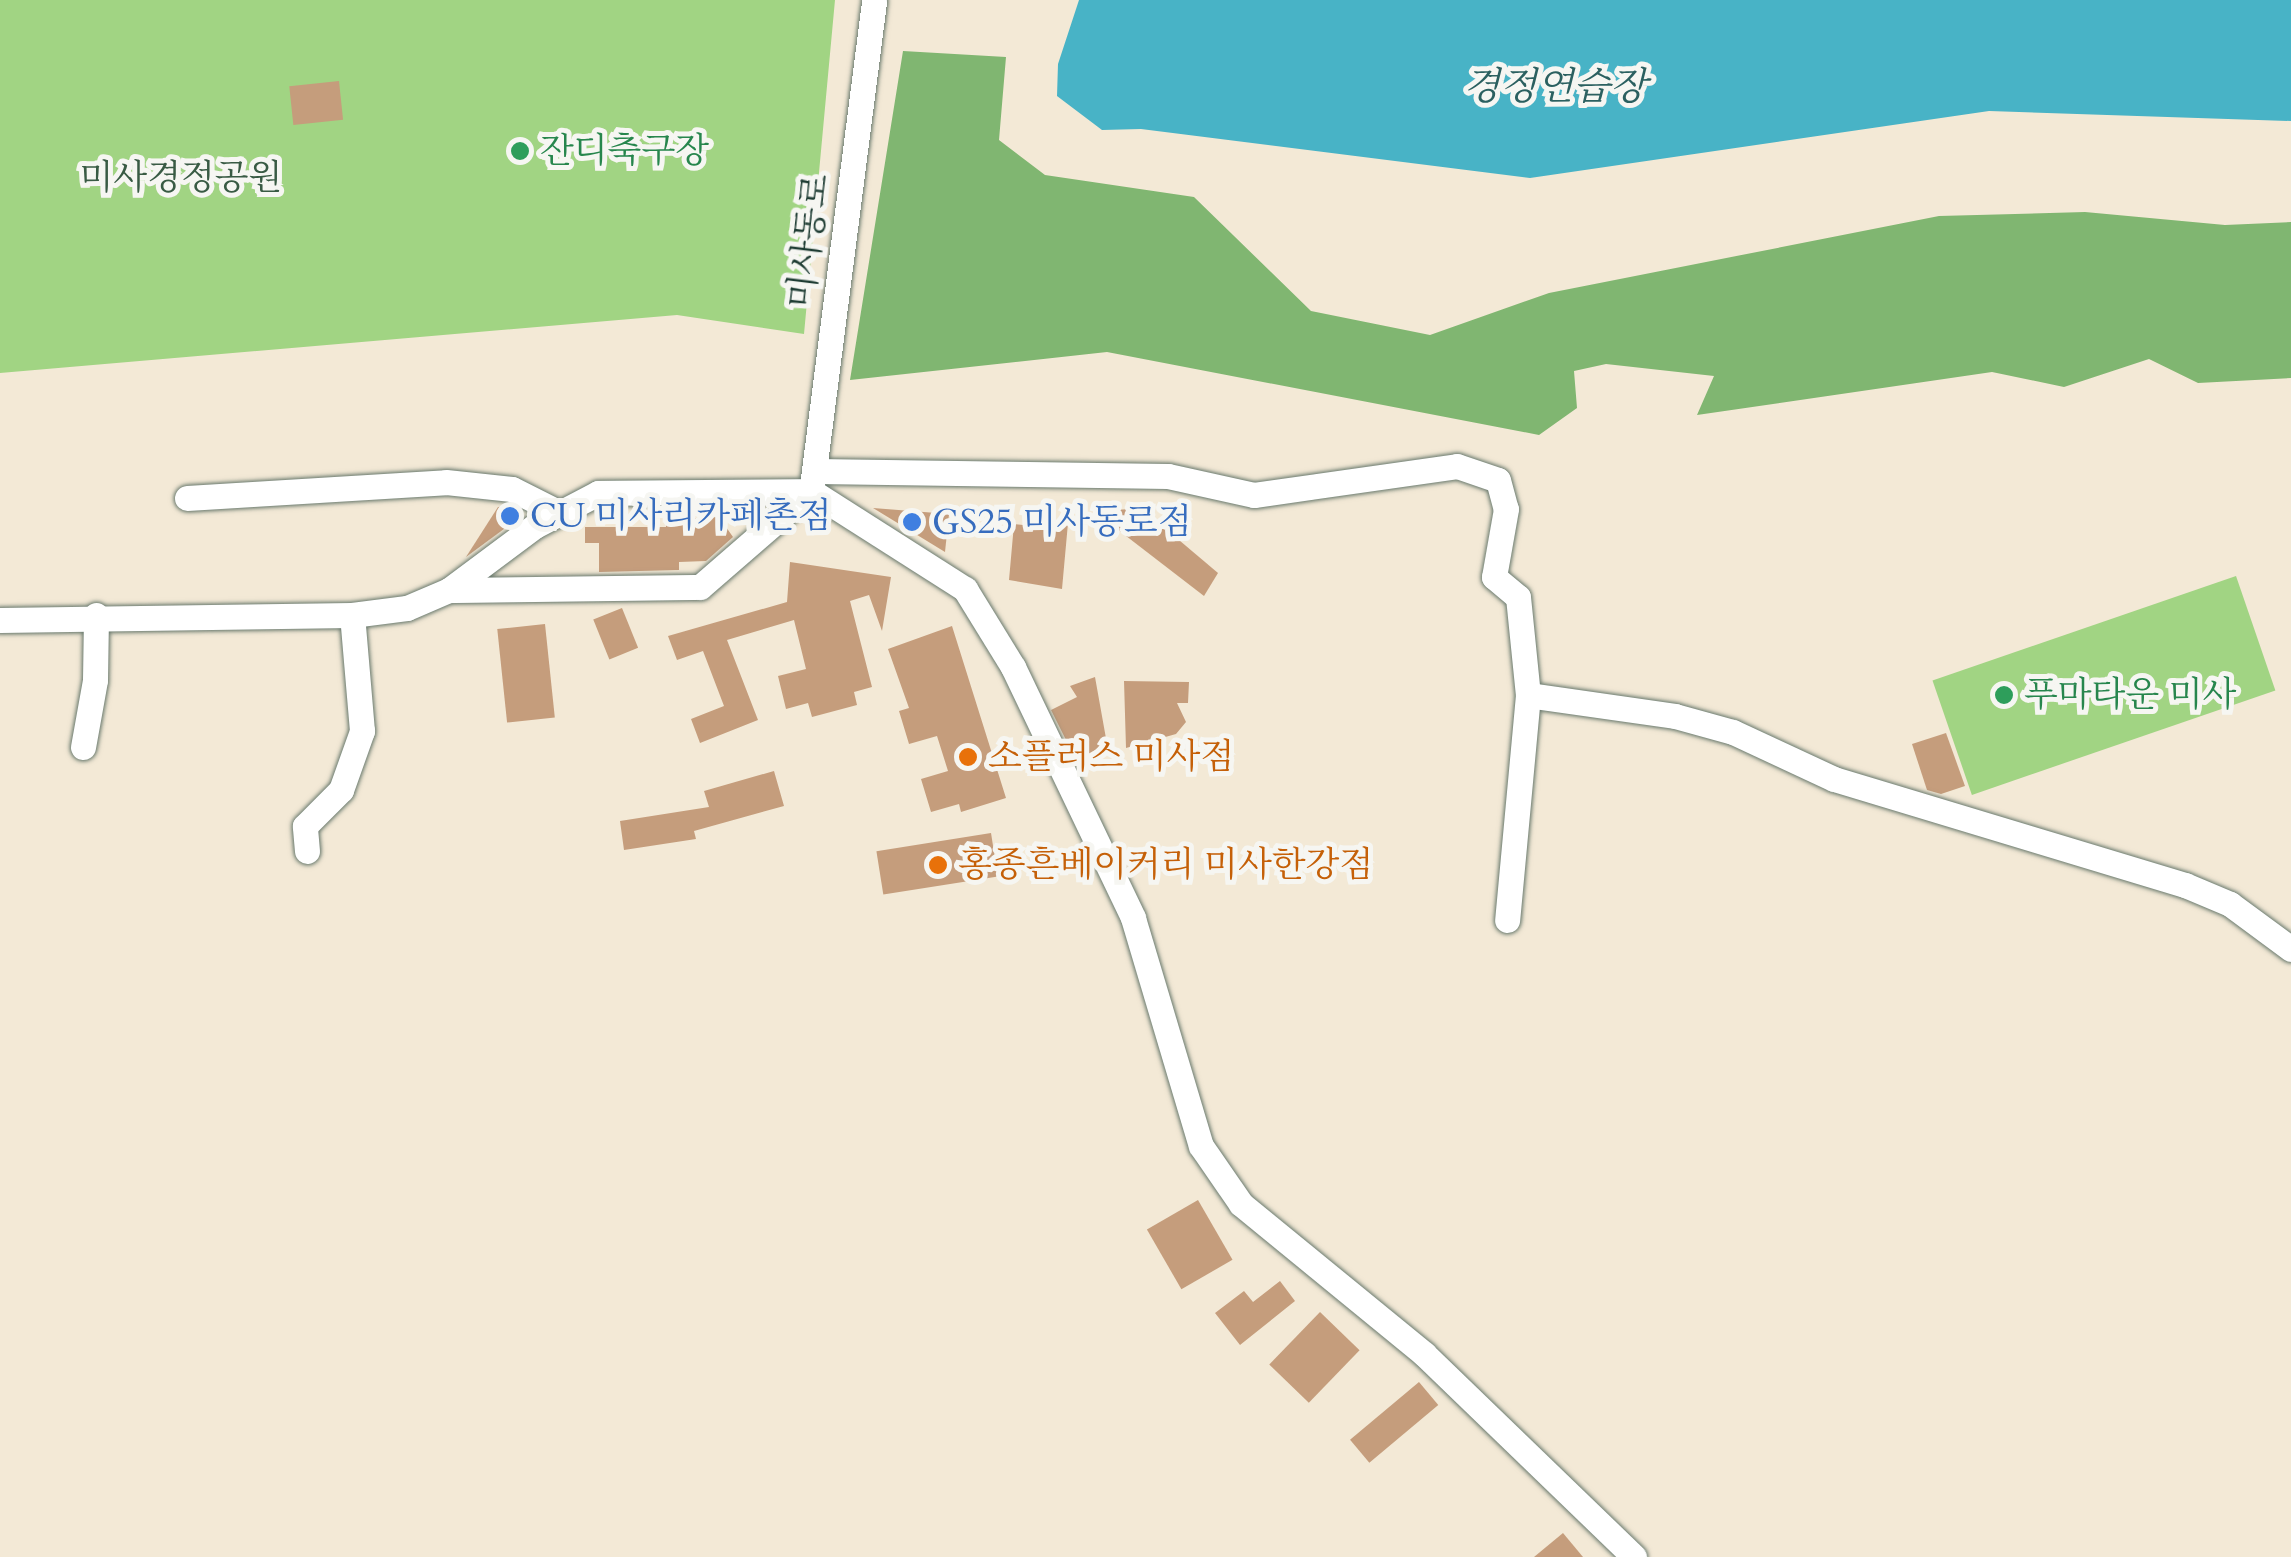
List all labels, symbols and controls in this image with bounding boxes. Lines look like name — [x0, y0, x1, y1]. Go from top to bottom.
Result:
water label: 경정연습장 — [1463, 65, 1647, 111]
place label: 잔디축구장 — [540, 130, 709, 172]
marker: 잔디축구장 — [509, 140, 531, 162]
park label: 미사경정공원 — [80, 157, 282, 199]
street label: 미사동로 — [780, 171, 838, 311]
place label: CU 미사리카페촌점 — [530, 495, 831, 537]
place label: GS25 미사동로점 — [932, 501, 1192, 543]
marker: CU 미사리카페촌점 — [499, 505, 521, 527]
marker: GS25 미사동로점 — [901, 511, 923, 533]
place label: 푸마타운 미사 — [2024, 674, 2236, 716]
marker: 푸마타운 미사 — [1993, 684, 2015, 706]
place label: 소플러스 미사점 — [988, 736, 1234, 778]
marker: 소플러스 미사점 — [957, 746, 979, 768]
place label: 홍종흔베이커리 미사한강점 — [958, 844, 1373, 886]
marker: 홍종흔베이커리 미사한강점 — [927, 854, 949, 876]

